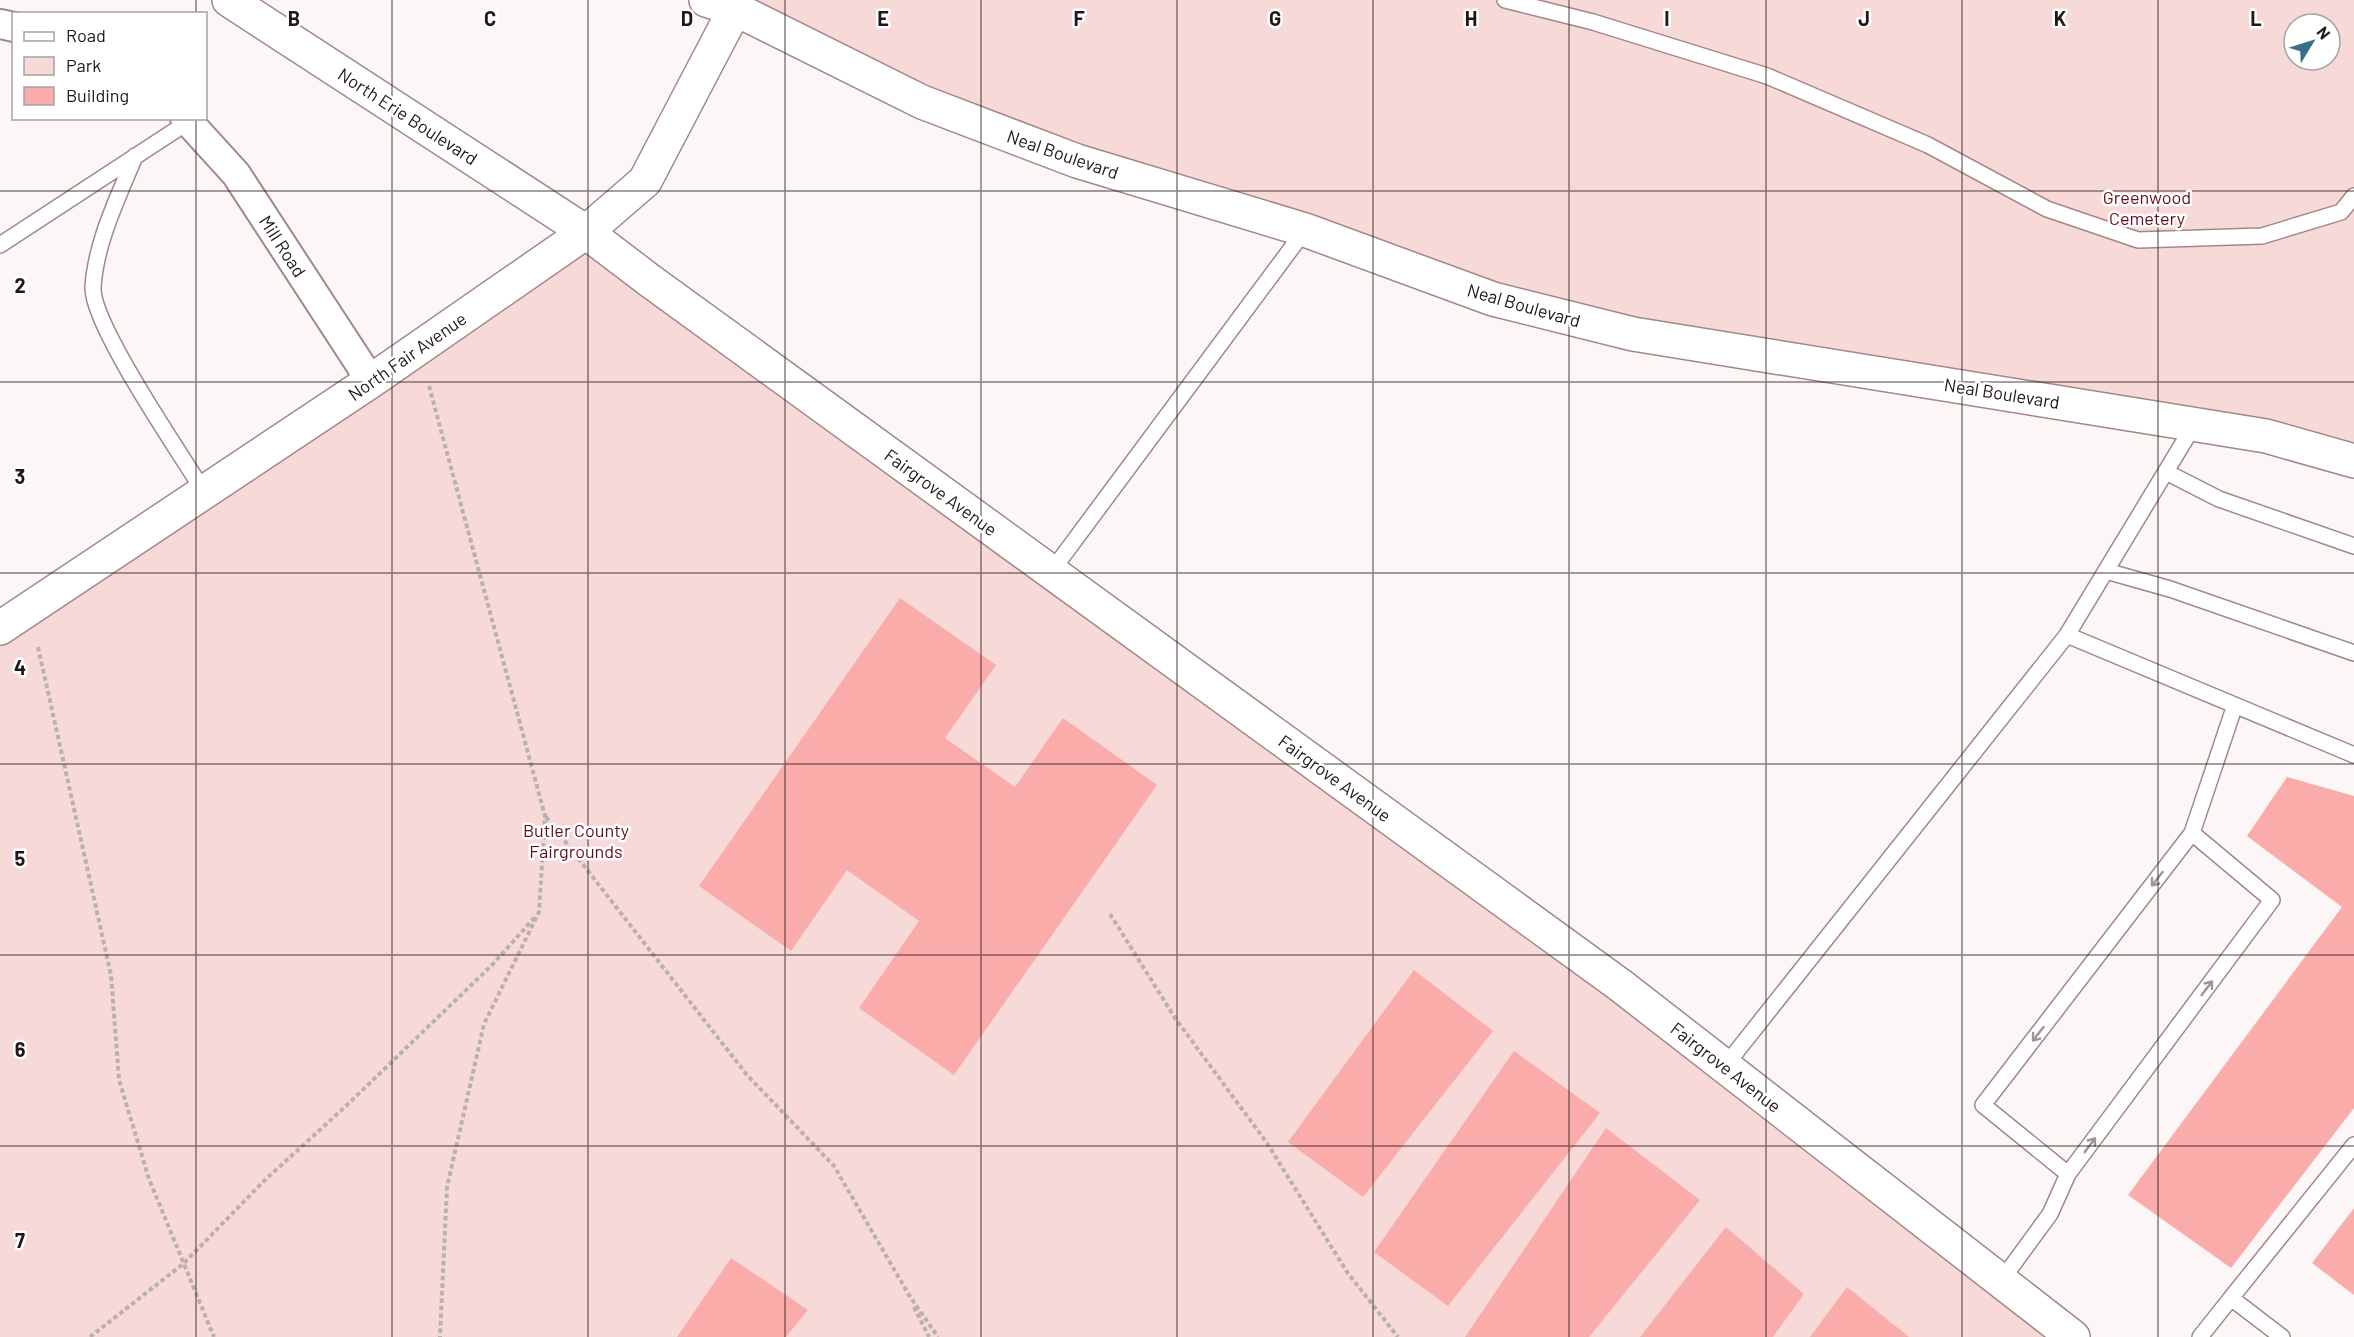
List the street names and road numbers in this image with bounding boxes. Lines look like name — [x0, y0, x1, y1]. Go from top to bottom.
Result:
street label: North Erie Boulevard — [334, 63, 482, 169]
street label: Neal Boulevard — [1004, 125, 1122, 183]
street label: Mill Road — [255, 211, 311, 281]
street label: Neal Boulevard — [1465, 278, 1583, 332]
street label: North Fair Avenue — [344, 307, 470, 405]
street label: Neal Boulevard — [1943, 373, 2061, 413]
street label: Fairgrove Avenue — [880, 444, 1002, 540]
street label: Fairgrove Avenue — [1274, 730, 1396, 826]
street label: Fairgrove Avenue — [1666, 1017, 1786, 1117]

